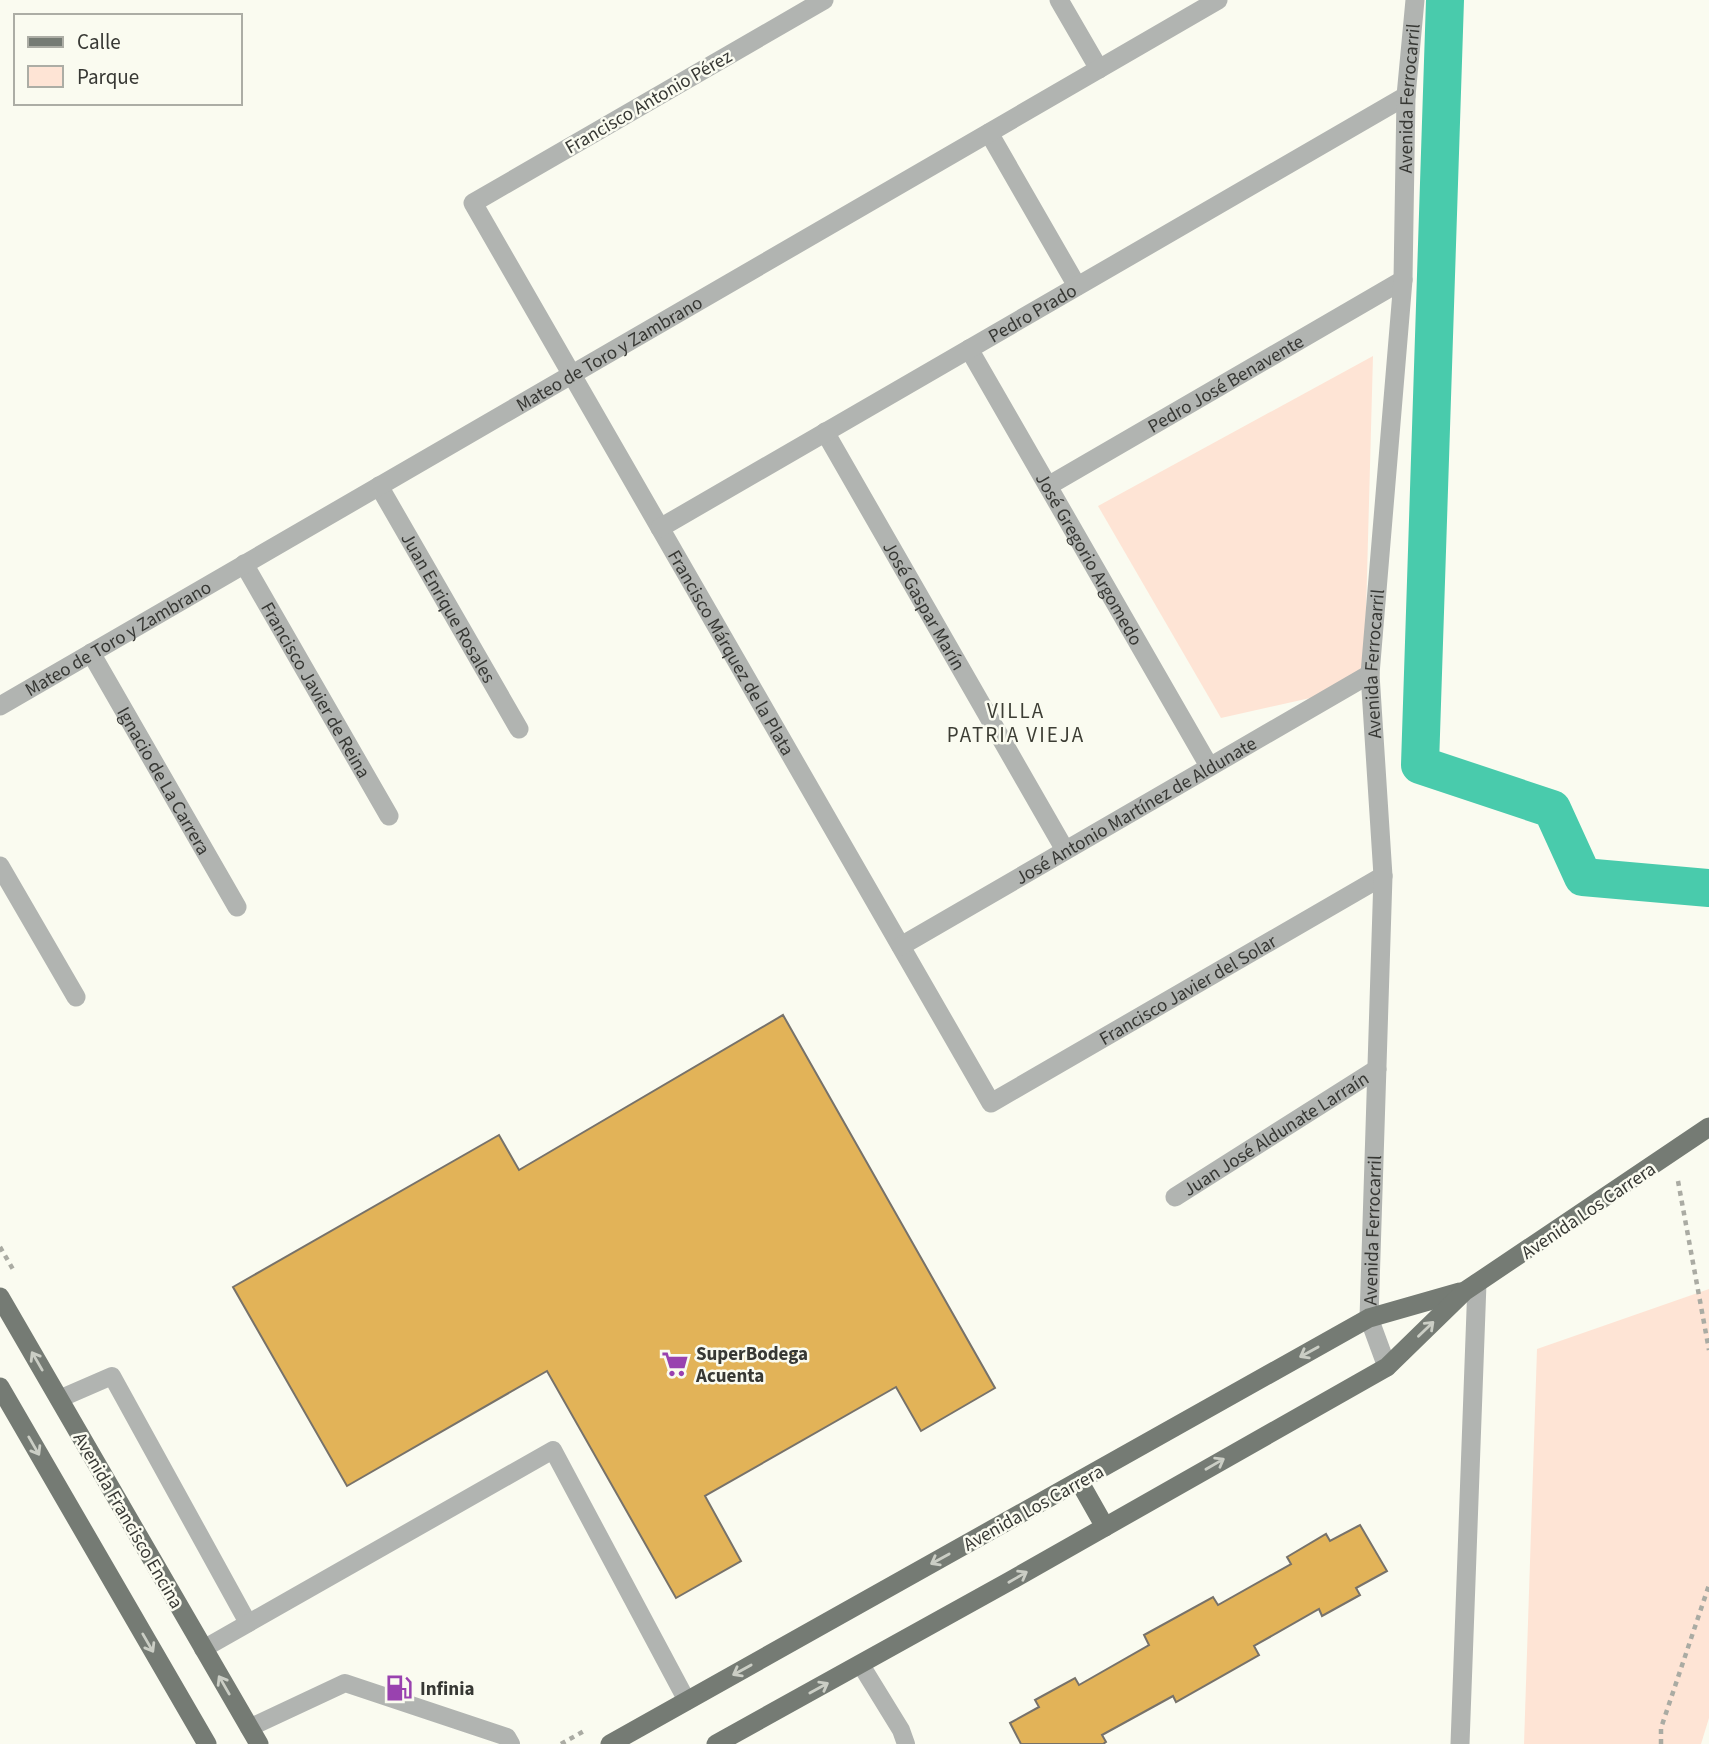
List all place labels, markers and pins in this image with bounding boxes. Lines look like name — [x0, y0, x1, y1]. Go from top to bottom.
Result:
place label: SuperBodega Acuenta — [695, 1341, 808, 1390]
supermarket icon: SuperBodega Acuenta — [660, 1349, 690, 1379]
fuel station icon: Infinia — [384, 1673, 414, 1703]
place label: Infinia — [420, 1676, 474, 1703]

